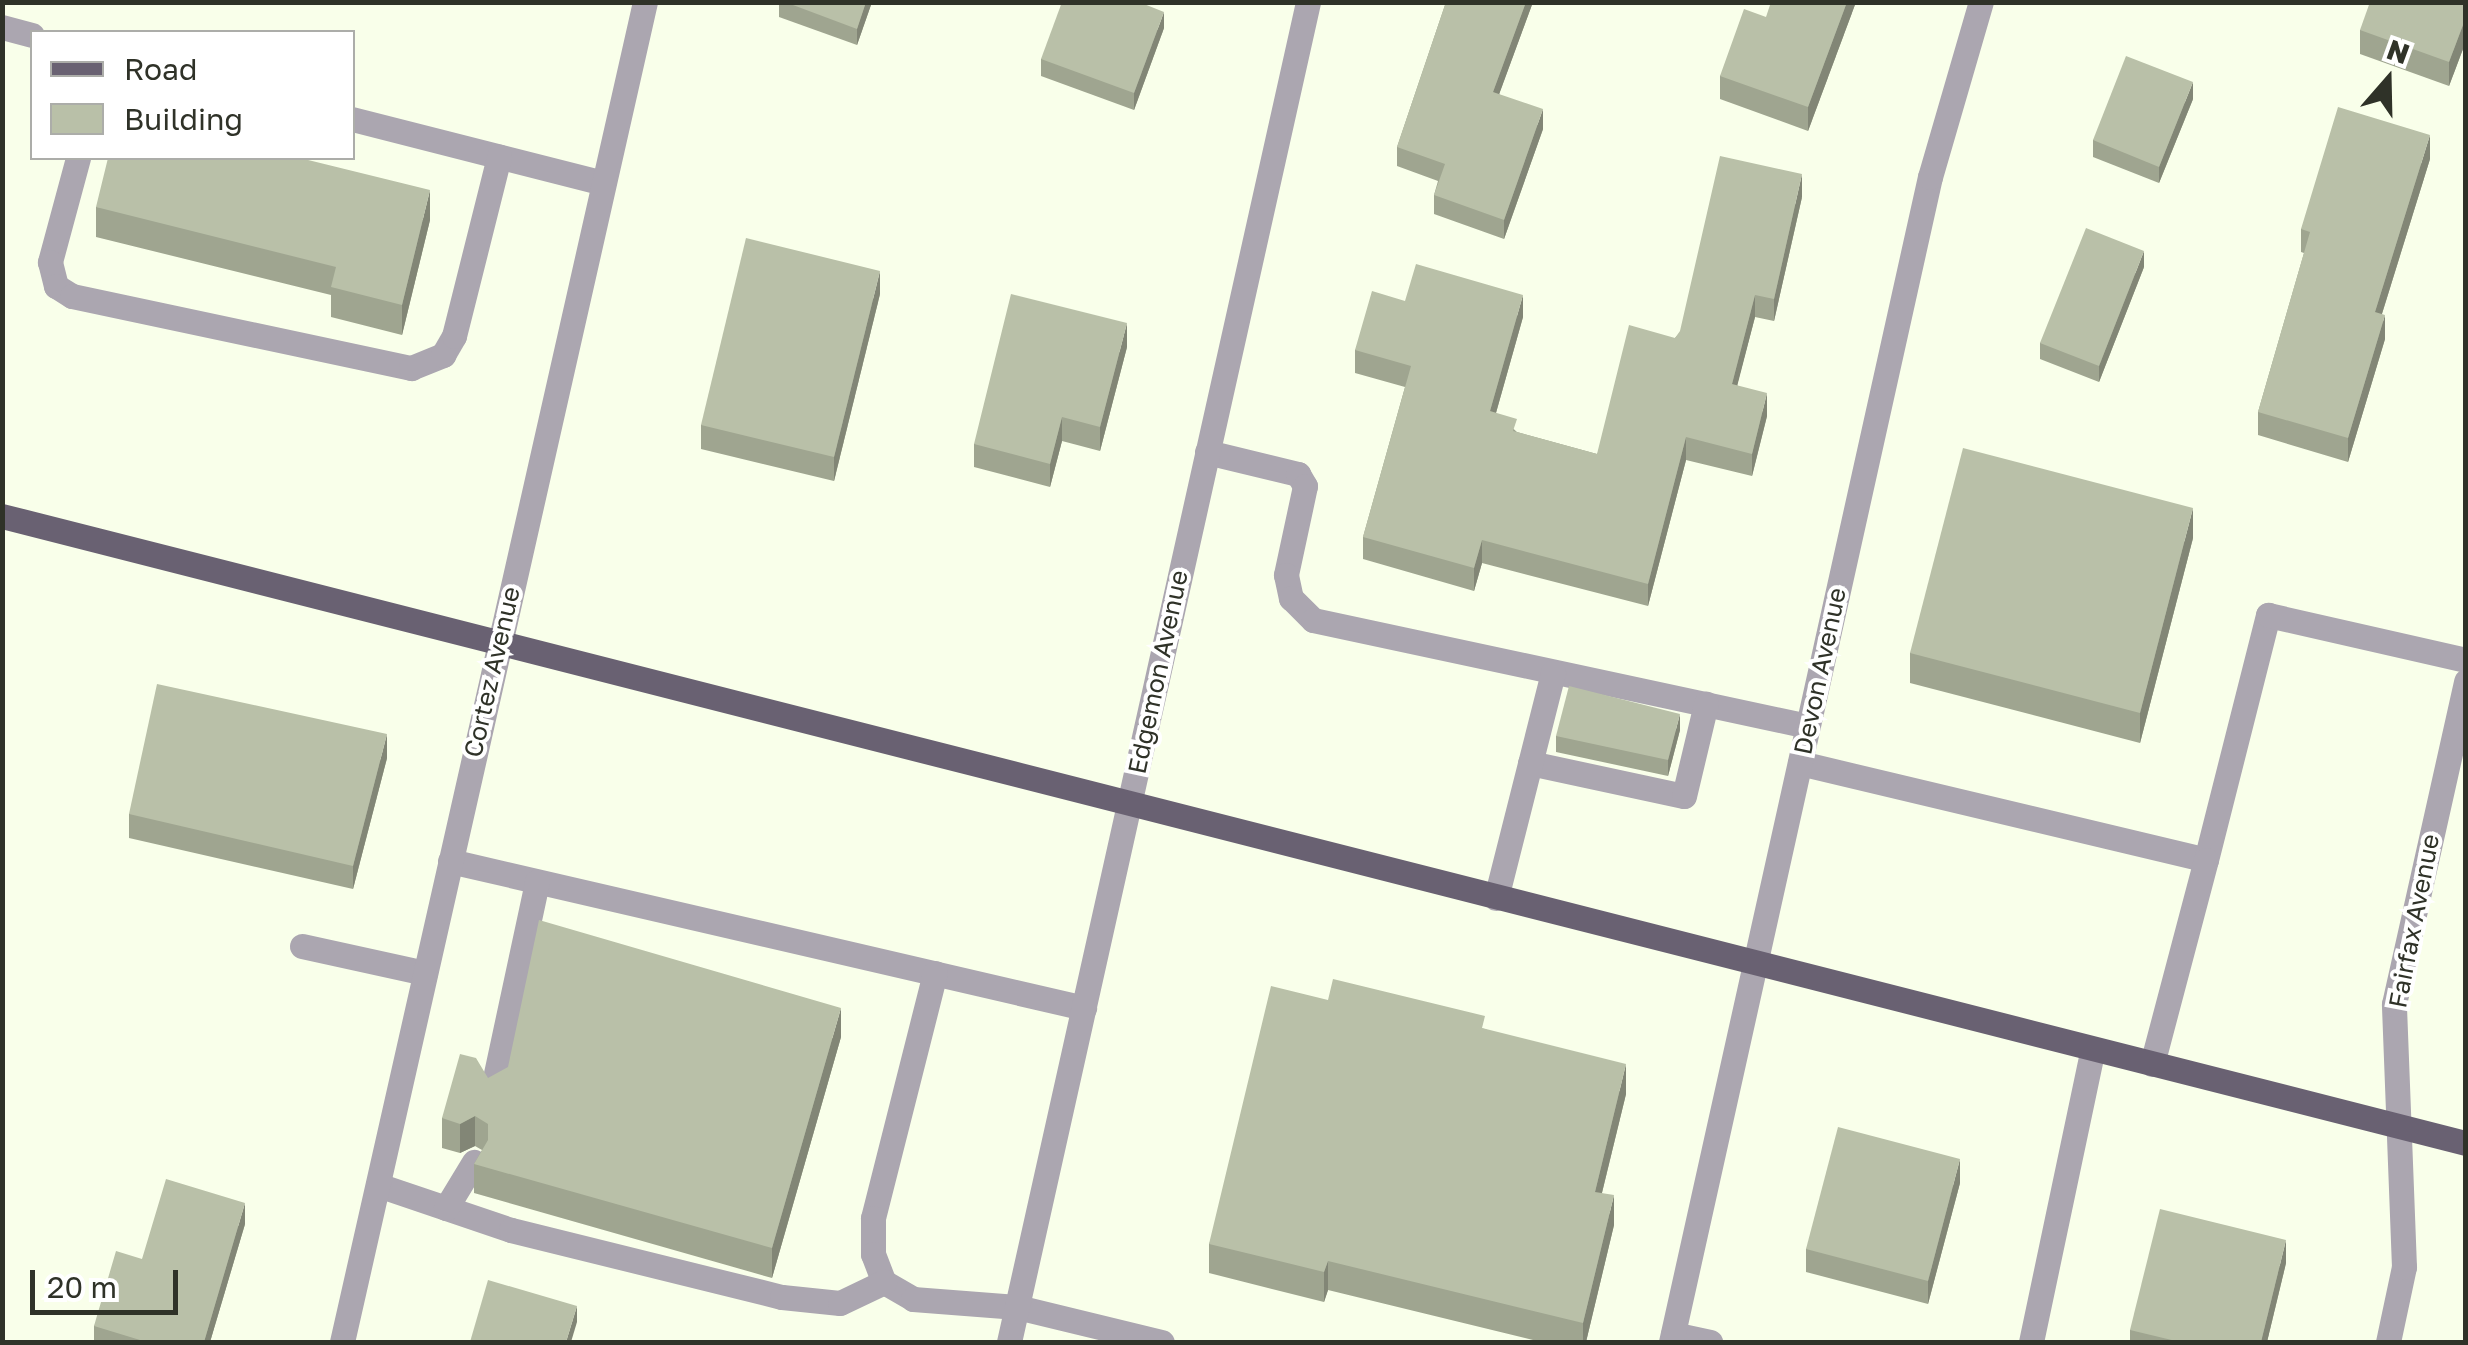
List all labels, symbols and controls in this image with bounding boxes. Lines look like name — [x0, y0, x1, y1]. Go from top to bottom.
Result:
legend — [30, 30, 355, 160]
north arrow — [2338, 30, 2438, 130]
text: N — [2383, 32, 2414, 70]
text: Road — [124, 51, 198, 87]
text: Building — [124, 101, 243, 137]
street label: Edgemon Avenue — [1122, 568, 1194, 776]
street label: Cortez Avenue — [458, 584, 526, 760]
street label: Devon Avenue — [1788, 585, 1852, 757]
street label: Fairfax Avenue — [2382, 832, 2446, 1010]
scale bar — [35, 1250, 182, 1312]
text: 20 m — [47, 1269, 117, 1305]

